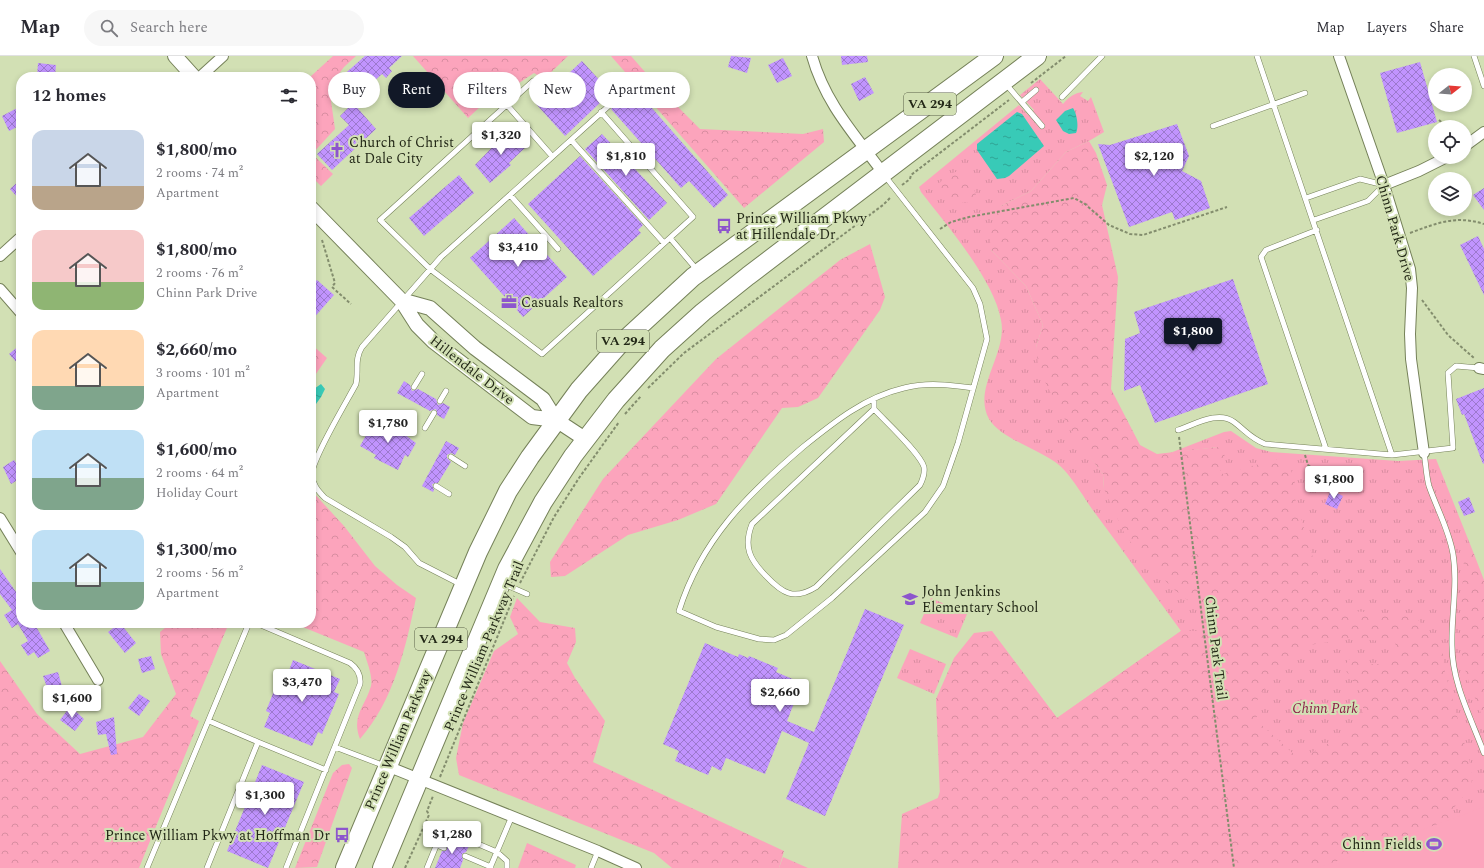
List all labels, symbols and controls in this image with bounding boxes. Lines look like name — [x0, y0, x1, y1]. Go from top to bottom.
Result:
search box — [84, 10, 364, 46]
text: Map — [20, 13, 60, 42]
text: Search here — [130, 16, 208, 39]
icon: search — [98, 17, 120, 39]
text: Map — [1316, 17, 1345, 38]
text: Layers — [1367, 17, 1407, 38]
text: Share — [1429, 17, 1464, 38]
north arrow — [1428, 68, 1472, 112]
map controls — [1428, 68, 1472, 216]
chip: Buy — [328, 72, 380, 108]
chip: Rent — [388, 72, 445, 108]
chip: Filters — [453, 72, 521, 108]
chip: New — [529, 72, 586, 108]
chip: Apartment — [594, 72, 690, 108]
text: 12 homes — [32, 83, 106, 109]
icon: filters — [278, 85, 300, 107]
road number: VA 294 — [904, 93, 956, 115]
button: locate — [1428, 120, 1472, 164]
pin: $1,320 — [468, 122, 534, 156]
text: $1,320 — [481, 125, 521, 145]
place label: Church of Christ at Dale City — [349, 132, 454, 169]
text: $1,800/mo — [156, 137, 237, 163]
church icon: Church of Christ at Dale City — [328, 141, 346, 159]
pin: $1,810 — [593, 143, 659, 177]
pin: $2,120 — [1121, 143, 1187, 177]
icon: home — [64, 146, 112, 194]
text: $1,810 — [606, 146, 646, 166]
text: $2,120 — [1134, 146, 1174, 166]
text: 2 rooms · 74 m² — [156, 163, 243, 183]
button: layers — [1428, 172, 1472, 216]
street label: Chinn Park Drive — [1370, 173, 1420, 284]
text: Apartment — [156, 183, 219, 203]
place label: Prince William Pkwy at Hillendale Dr — [736, 208, 868, 245]
bus stop icon: Prince William Pkwy at Hillendale Dr — [715, 217, 733, 235]
pin: $3,410 — [485, 234, 551, 268]
text: $1,800/mo — [156, 237, 237, 263]
text: $3,410 — [498, 237, 538, 257]
icon: home — [64, 246, 112, 294]
text: 2 rooms · 76 m² — [156, 263, 243, 283]
text: Chinn Park Drive — [156, 283, 257, 303]
place label: Casuals Realtors — [521, 292, 623, 313]
office icon: Casuals Realtors — [500, 293, 518, 311]
pin: $1,800 — [1160, 318, 1226, 352]
text: $1,800 — [1173, 321, 1213, 341]
street label: Hillendale Drive — [425, 330, 519, 410]
road number: VA 294 — [597, 330, 649, 352]
text: $2,660/mo — [156, 337, 237, 363]
icon: home — [64, 346, 112, 394]
text: 3 rooms · 101 m² — [156, 363, 250, 383]
text: Apartment — [156, 383, 219, 403]
pin: $1,780 — [355, 410, 421, 444]
text: $1,780 — [368, 413, 408, 433]
text: $1,600/mo — [156, 437, 237, 463]
icon: home — [64, 446, 112, 494]
text: 2 rooms · 64 m² — [156, 463, 243, 483]
pin: $1,800 — [1301, 466, 1367, 500]
text: $1,800 — [1314, 469, 1354, 489]
text: Holiday Court — [156, 483, 238, 503]
text: $1,300/mo — [156, 537, 237, 563]
icon: home — [64, 546, 112, 594]
street label: Prince William Parkway Trail — [439, 558, 529, 734]
text: 2 rooms · 56 m² — [156, 563, 243, 583]
place label: John Jenkins Elementary School — [922, 581, 1038, 618]
text: Apartment — [156, 583, 219, 603]
school or university icon: John Jenkins Elementary School — [901, 590, 919, 608]
street label: Chinn Park Trail — [1199, 595, 1233, 701]
road number: VA 294 — [415, 628, 467, 650]
street label: Prince William Parkway — [359, 666, 437, 813]
pin: $3,470 — [269, 669, 335, 703]
text: $3,470 — [282, 672, 322, 692]
pin: $2,660 — [747, 679, 813, 713]
text: $2,660 — [760, 682, 800, 702]
pin: $1,600 — [39, 685, 105, 719]
text: $1,600 — [52, 688, 92, 708]
park label: Chinn Park — [1292, 698, 1358, 719]
pin: $1,300 — [232, 782, 298, 816]
text: $1,300 — [245, 785, 285, 805]
pin: $1,280 — [419, 821, 485, 855]
text: $1,280 — [432, 824, 472, 844]
place label: Prince William Pkwy at Hoffman Dr — [105, 825, 330, 846]
bus stop icon: Prince William Pkwy at Hoffman Dr — [333, 826, 351, 844]
place label: Chinn Fields — [1342, 834, 1422, 855]
sports icon: Chinn Fields — [1425, 835, 1443, 853]

